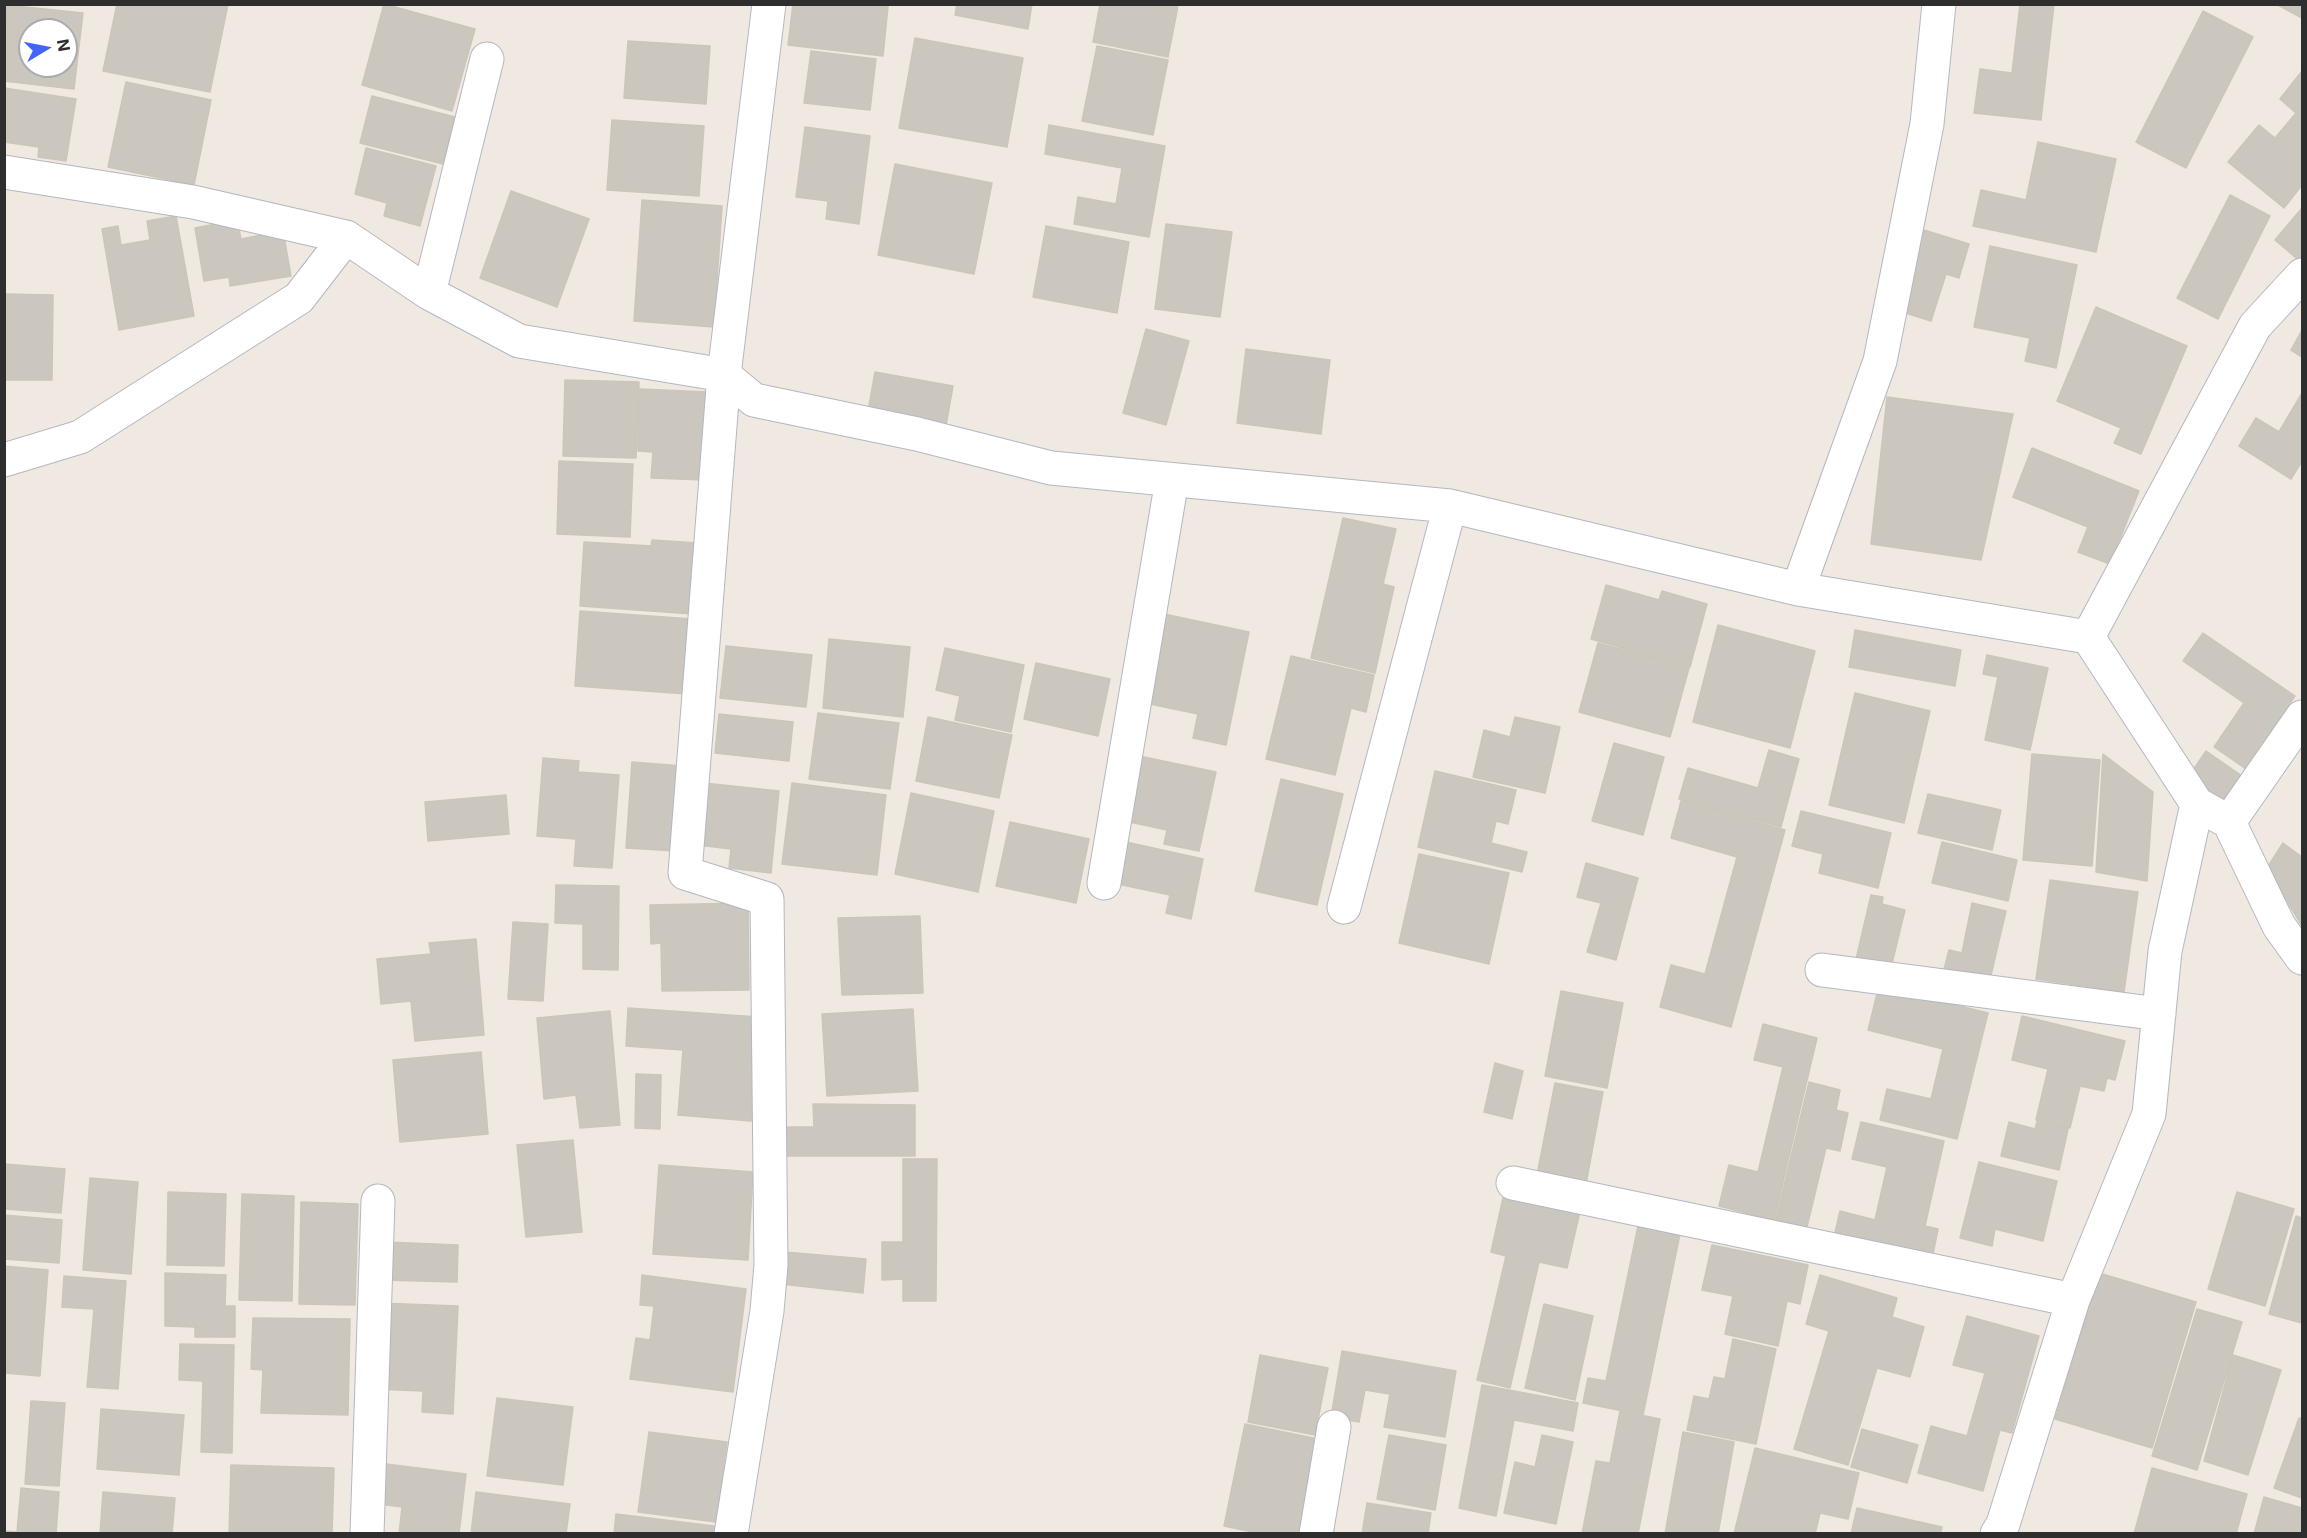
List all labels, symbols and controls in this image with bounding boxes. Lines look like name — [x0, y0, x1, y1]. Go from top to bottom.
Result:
north arrow — [18, 18, 78, 78]
text: N — [53, 37, 75, 53]

